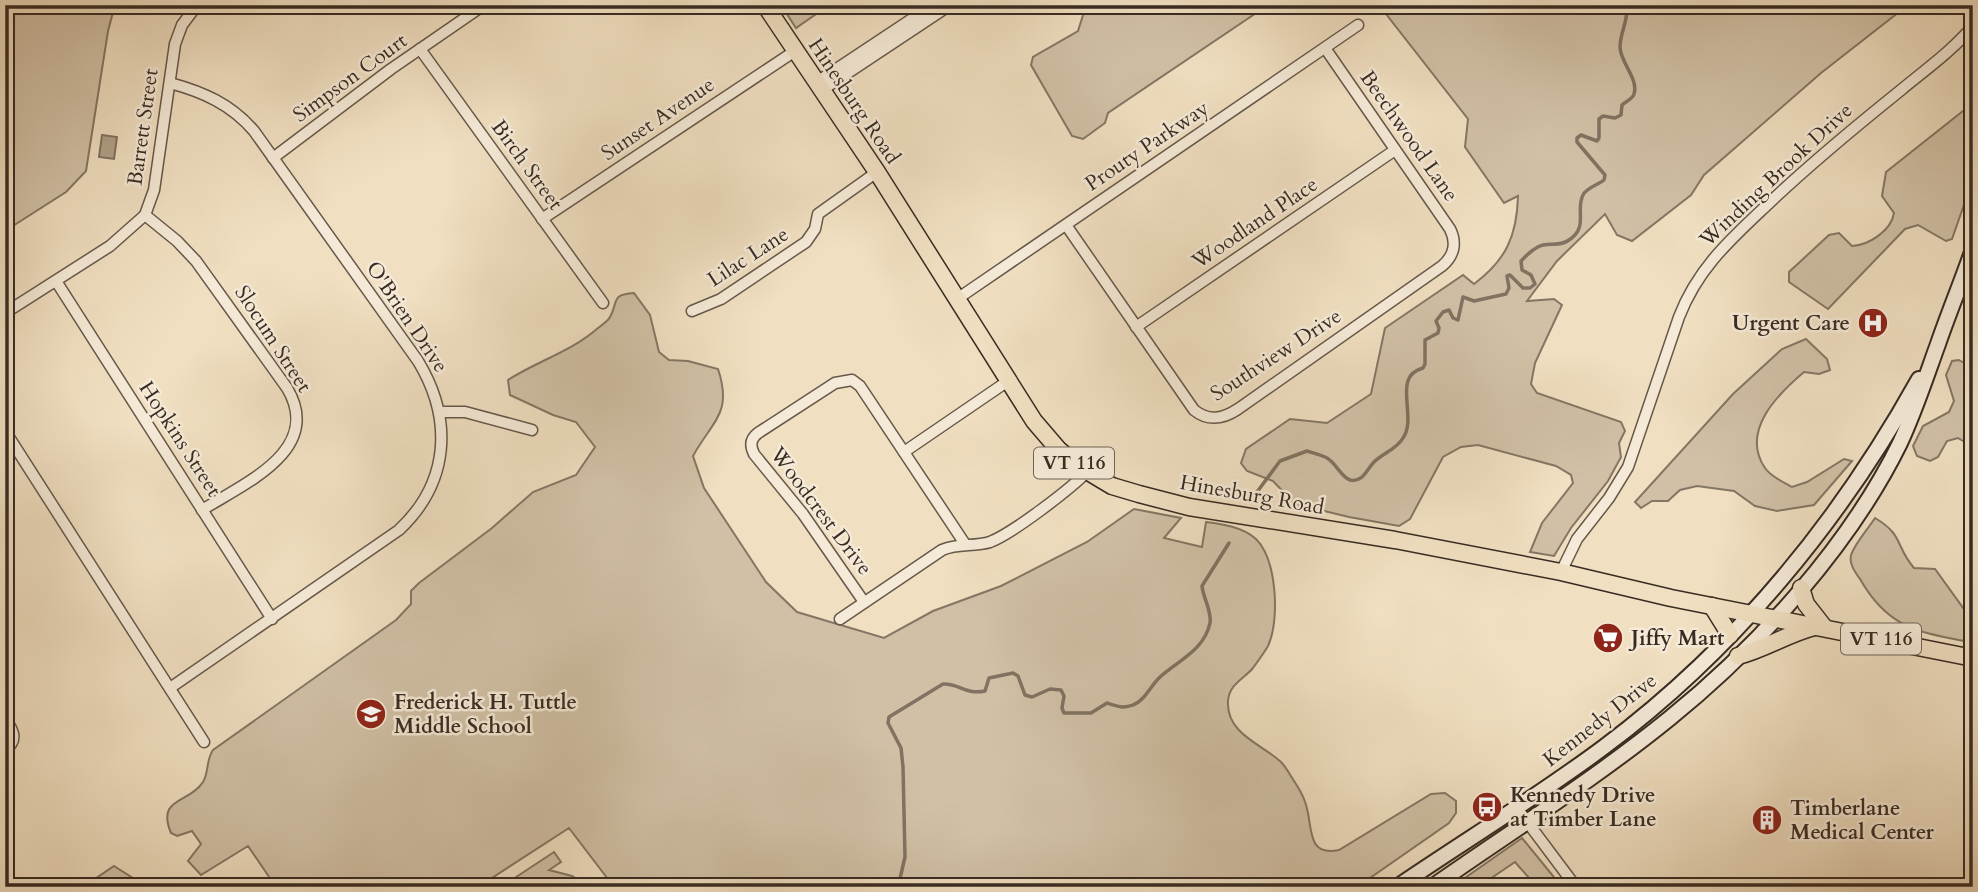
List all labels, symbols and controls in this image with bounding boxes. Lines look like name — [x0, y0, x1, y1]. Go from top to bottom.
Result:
street label: Simpson Court — [287, 27, 413, 129]
street label: Hinesburg Road — [801, 32, 907, 170]
street label: Beechwood Lane — [1353, 65, 1465, 207]
street label: Barrett Street — [120, 66, 166, 187]
street label: Sunset Avenue — [596, 70, 720, 168]
street label: Prouty Parkway — [1079, 94, 1215, 198]
street label: Winding Brook Drive — [1692, 96, 1859, 254]
street label: Birch Street — [484, 114, 570, 216]
street label: Woodland Place — [1185, 170, 1324, 276]
street label: Lilac Lane — [702, 220, 794, 294]
street label: O'Brien Drive — [359, 256, 455, 378]
street label: Slocum Street — [228, 280, 319, 398]
street label: Southview Drive — [1205, 302, 1347, 408]
hospital icon: Urgent Care — [1856, 306, 1890, 340]
place label: Urgent Care — [1732, 309, 1850, 338]
street label: Hopkins Street — [132, 376, 228, 503]
street label: Woodcrest Drive — [762, 440, 879, 581]
road number: VT 116 — [1034, 447, 1114, 478]
street label: Hinesburg Road — [1178, 468, 1326, 522]
supermarket icon: Jiffy Mart — [1591, 621, 1625, 655]
place label: Jiffy Mart — [1628, 624, 1725, 653]
road number: VT 116 — [1841, 624, 1921, 654]
street label: Kennedy Drive — [1537, 666, 1663, 774]
place label: Frederick H. Tuttle Middle School — [394, 688, 577, 741]
school or university icon: Frederick H. Tuttle Middle School — [354, 697, 388, 731]
place label: Kennedy Drive at Timber Lane — [1510, 781, 1657, 834]
bus stop icon: Kennedy Drive at Timber Lane — [1470, 790, 1504, 824]
place label: Timberlane Medical Center — [1790, 794, 1934, 847]
building icon: Timberlane Medical Center — [1750, 803, 1784, 837]

